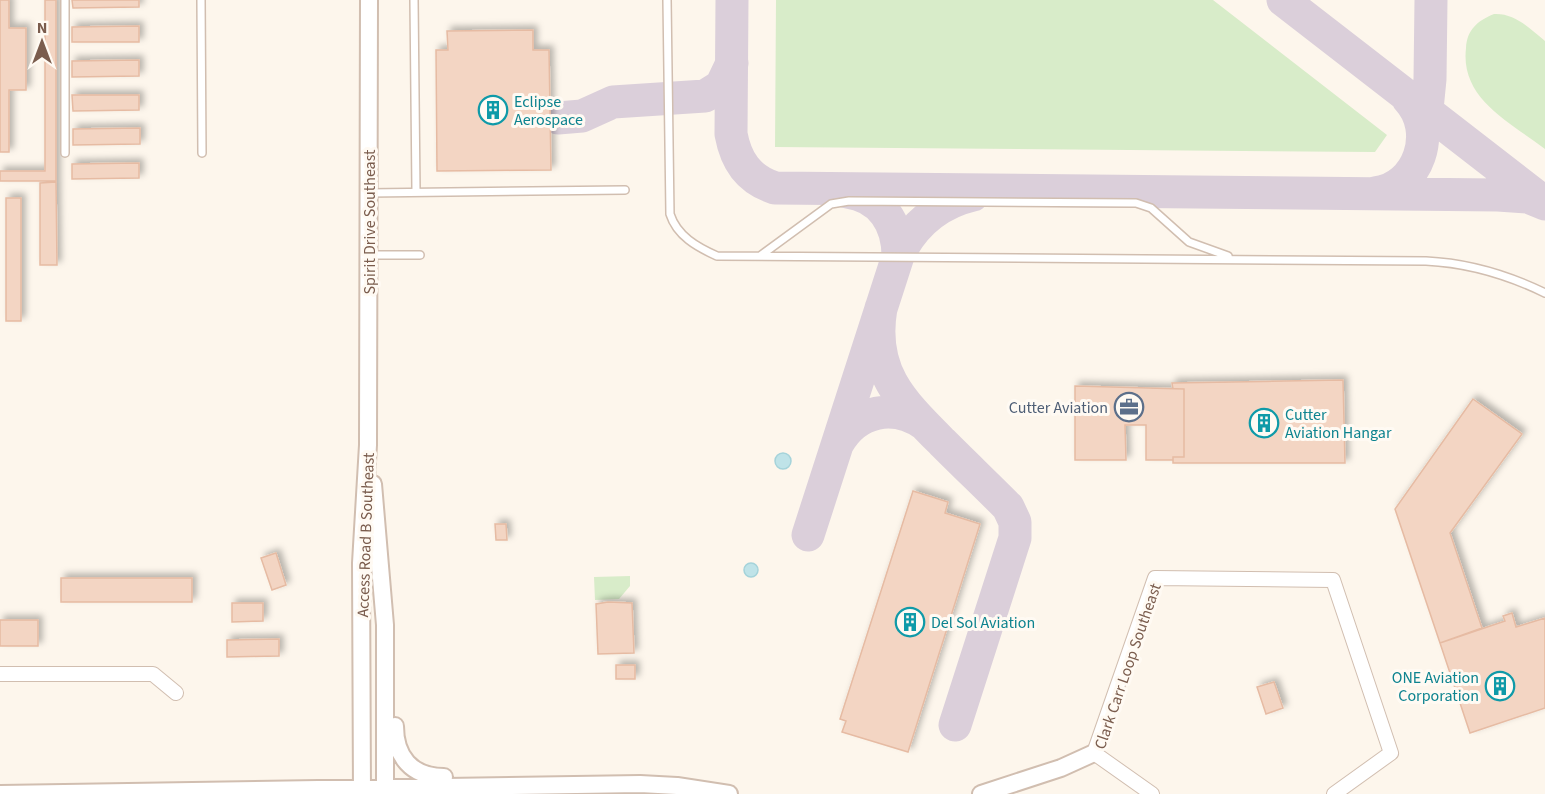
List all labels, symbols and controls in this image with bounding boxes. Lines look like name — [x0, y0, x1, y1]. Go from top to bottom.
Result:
north arrow — [12, 12, 72, 72]
text: N — [37, 17, 47, 39]
place label: Eclipse Aerospace — [514, 91, 583, 131]
building icon: Eclipse Aerospace — [477, 94, 509, 126]
street label: Spirit Drive Southeast — [359, 149, 381, 294]
office icon: Cutter Aviation — [1113, 391, 1145, 423]
place label: Cutter Aviation — [1009, 397, 1108, 419]
place label: Cutter Aviation Hangar — [1285, 404, 1392, 444]
building icon: Cutter Aviation Hangar — [1248, 407, 1280, 439]
street label: Access Road B Southeast — [352, 452, 380, 618]
street label: Clark Carr Loop Southeast — [1089, 580, 1167, 752]
building icon: Del Sol Aviation — [894, 606, 926, 638]
place label: Del Sol Aviation — [931, 612, 1035, 634]
place label: ONE Aviation Corporation — [1392, 667, 1479, 707]
building icon: ONE Aviation Corporation — [1484, 670, 1516, 702]

